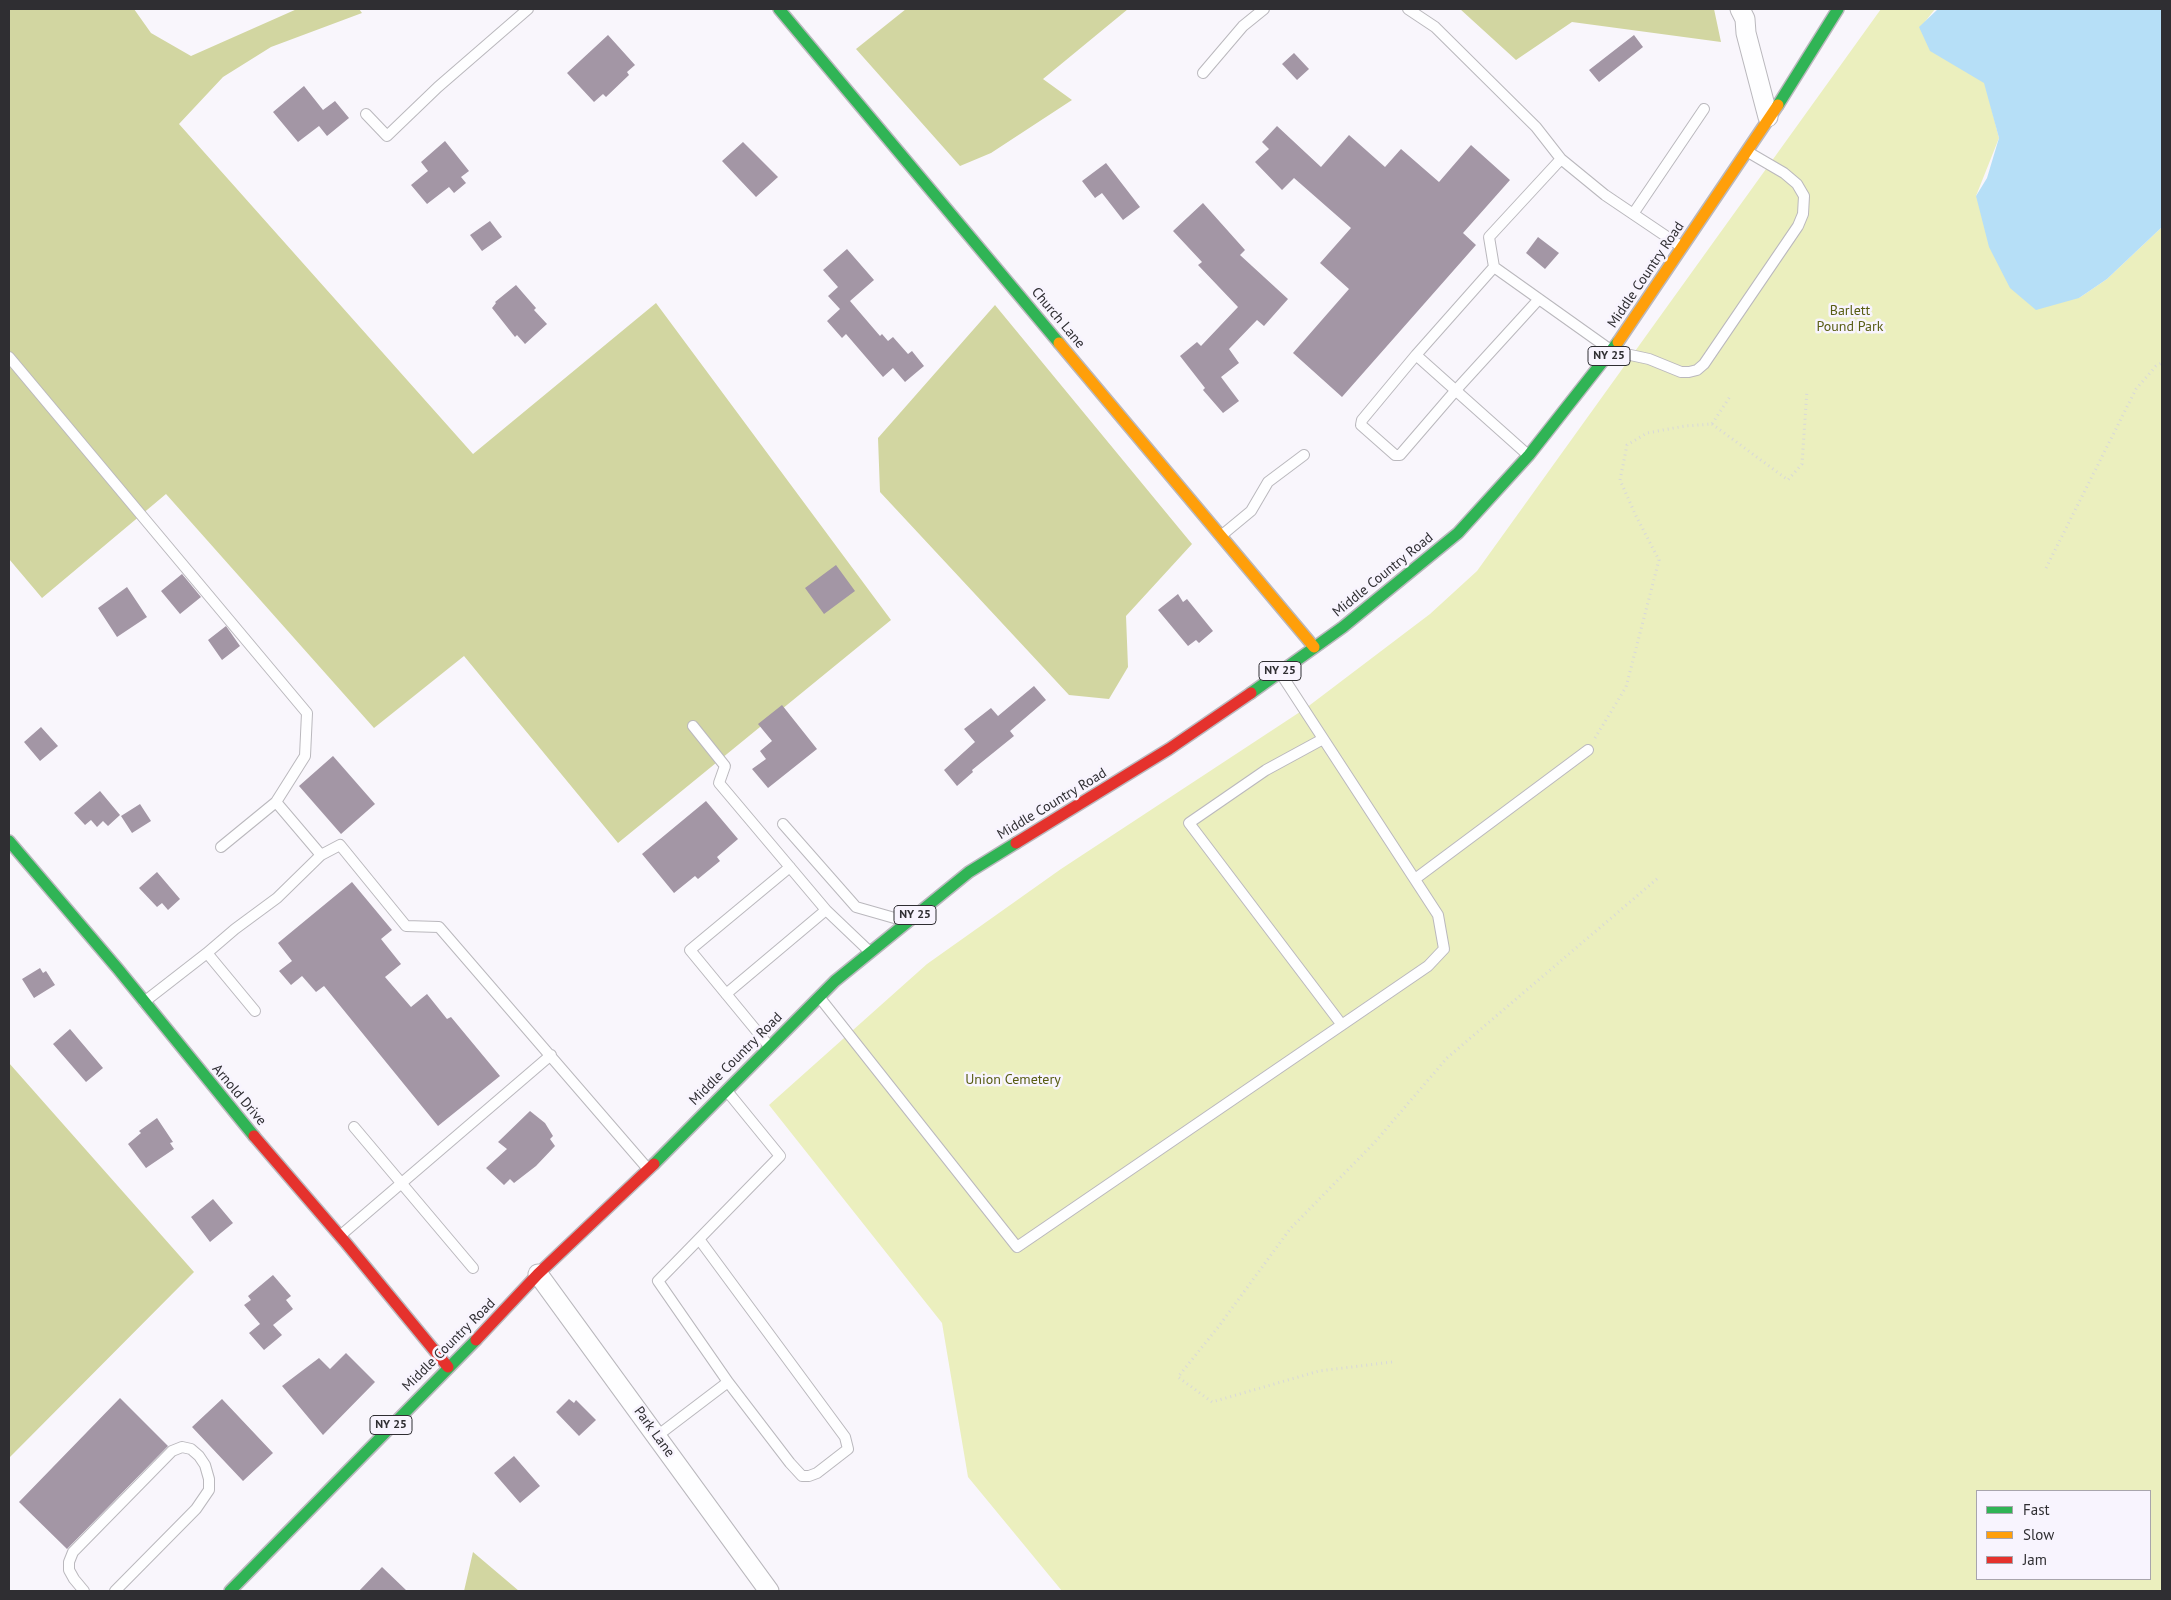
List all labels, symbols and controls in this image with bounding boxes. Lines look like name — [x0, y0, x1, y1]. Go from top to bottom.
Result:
street label: Middle Country Road — [1604, 219, 1688, 331]
street label: Church Lane — [1028, 284, 1088, 352]
park label: Barlett Pound Park — [1816, 303, 1884, 336]
road number: NY 25 — [1588, 346, 1630, 366]
street label: Middle Country Road — [1329, 529, 1437, 621]
road number: NY 25 — [1259, 661, 1301, 680]
street label: Middle Country Road — [994, 765, 1110, 843]
road number: NY 25 — [894, 906, 936, 924]
street label: Middle Country Road — [686, 1009, 786, 1109]
street label: Arnold Drive — [209, 1061, 269, 1129]
park label: Union Cemetery — [965, 1072, 1061, 1088]
street label: Middle Country Road — [399, 1295, 499, 1395]
street label: Park Lane — [630, 1404, 678, 1460]
road number: NY 25 — [370, 1416, 412, 1434]
legend — [1976, 1490, 2151, 1580]
text: Fast — [2023, 1500, 2050, 1519]
text: Slow — [2023, 1525, 2054, 1544]
text: Jam — [2023, 1550, 2047, 1569]

